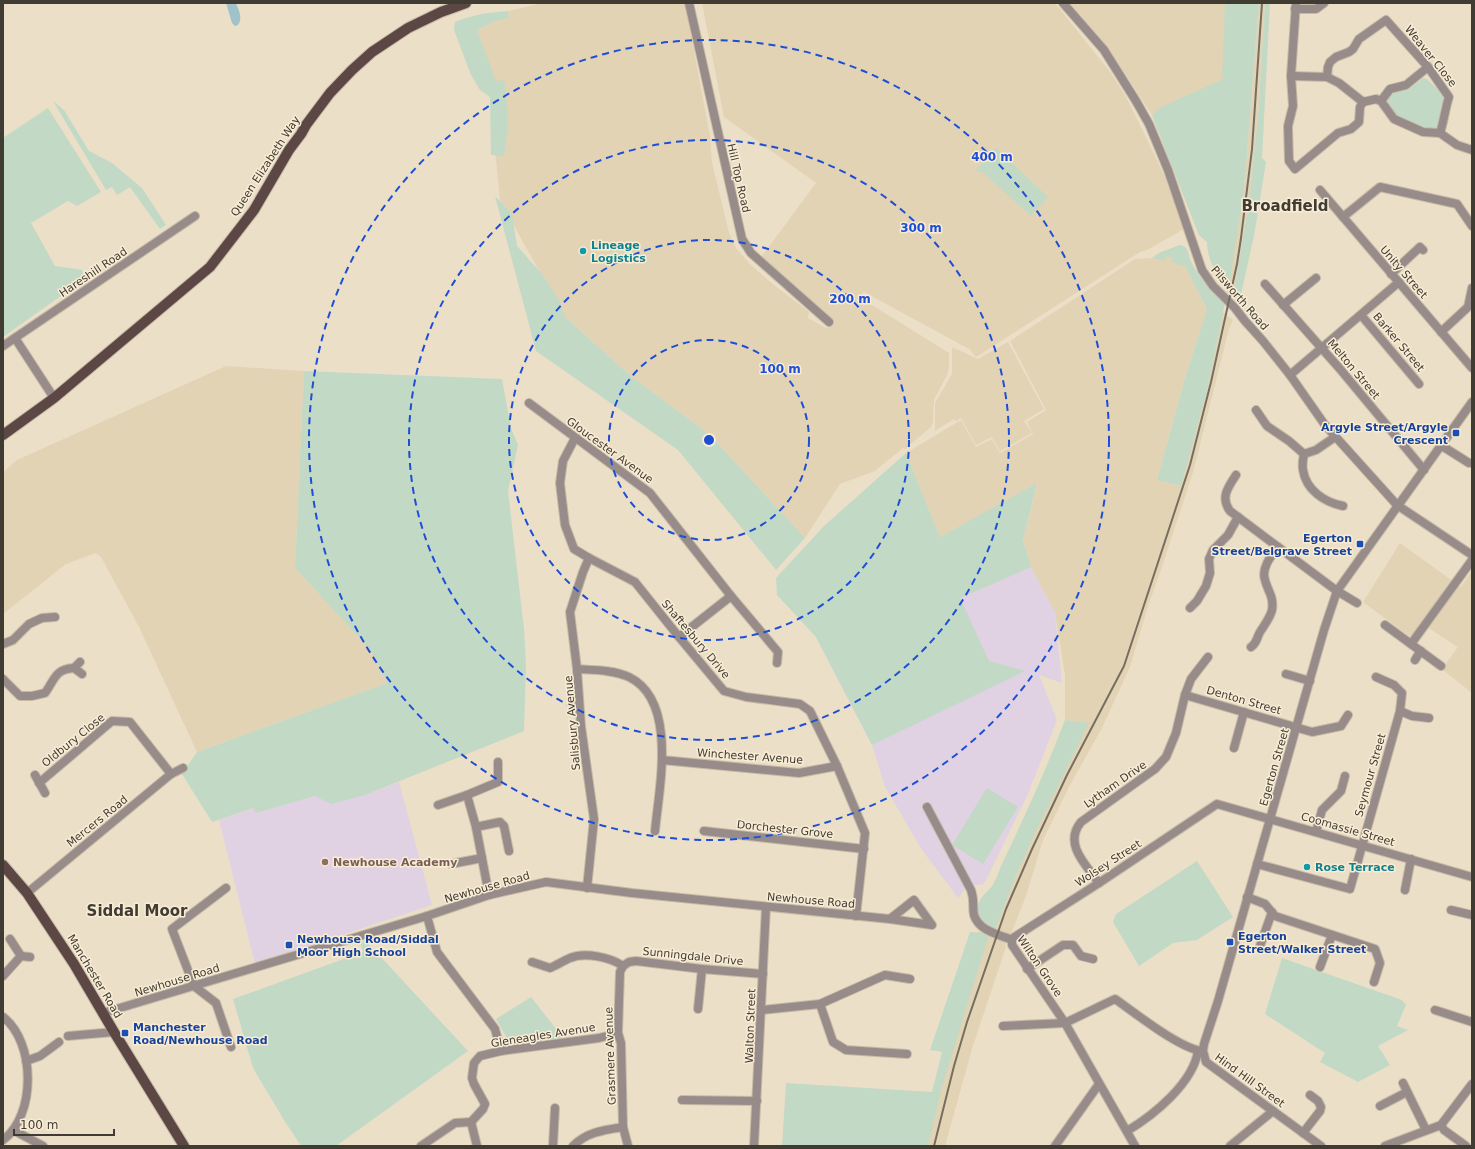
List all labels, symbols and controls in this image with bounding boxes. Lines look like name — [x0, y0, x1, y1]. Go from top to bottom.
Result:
street label: Weaver Close — [1402, 23, 1459, 90]
street label: Queen Elizabeth Way — [228, 113, 303, 219]
street label: Hill Top Road — [724, 142, 753, 214]
text: 400 m — [971, 150, 1013, 164]
district label: Broadfield — [1241, 197, 1329, 215]
text: 300 m — [900, 221, 942, 235]
place label: Lineage Logistics — [591, 239, 646, 265]
street label: Unity Street — [1377, 243, 1431, 302]
street label: Hareshill Road — [57, 245, 130, 300]
marker: Lineage Logistics — [578, 246, 588, 256]
street label: Pilsworth Road — [1208, 264, 1271, 333]
text: 200 m — [829, 292, 871, 306]
street label: Barker Street — [1370, 310, 1427, 375]
street label: Melton Street — [1325, 337, 1383, 402]
text: 100 m — [759, 362, 801, 376]
street label: Gloucester Avenue — [564, 415, 656, 486]
place label: Argyle Street/Argyle Crescent — [1321, 421, 1448, 447]
marker: Argyle Street/Argyle Crescent — [1451, 428, 1461, 438]
centre of rings — [702, 433, 716, 447]
place label: Egerton Street/Belgrave Street — [1212, 532, 1352, 558]
marker: Egerton Street/Belgrave Street — [1355, 539, 1365, 549]
street label: Shaftesbury Drive — [659, 597, 733, 682]
street label: Salisbury Avenue — [562, 675, 583, 771]
street label: Denton Street — [1205, 684, 1283, 718]
street label: Oldbury Close — [39, 711, 108, 770]
street label: Egerton Street — [1257, 726, 1292, 807]
street label: Seymour Street — [1352, 731, 1389, 818]
street label: Winchester Avenue — [697, 746, 804, 767]
street label: Lytham Drive — [1082, 758, 1149, 811]
street label: Mercers Road — [64, 793, 130, 850]
street label: Coomassie Street — [1300, 810, 1397, 849]
street label: Dorchester Grove — [736, 818, 834, 841]
street label: Wolsey Street — [1073, 837, 1144, 890]
place label: Newhouse Academy — [333, 856, 457, 869]
marker: Newhouse Academy — [320, 857, 330, 867]
place label: Rose Terrace — [1315, 861, 1395, 874]
marker: Rose Terrace — [1302, 862, 1312, 872]
street label: Newhouse Road — [443, 869, 531, 906]
street label: Newhouse Road — [766, 890, 855, 911]
district label: Siddal Moor — [87, 902, 188, 920]
place label: Egerton Street/Walker Street — [1238, 930, 1366, 956]
street label: Manchester Road — [64, 932, 125, 1021]
place label: Newhouse Road/Siddal Moor High School — [297, 933, 439, 959]
street label: Wilton Grove — [1014, 933, 1065, 1000]
marker: Egerton Street/Walker Street — [1225, 937, 1235, 947]
marker: Newhouse Road/Siddal Moor High School — [284, 940, 294, 950]
street label: Sunningdale Drive — [642, 945, 744, 968]
street label: Newhouse Road — [133, 961, 221, 1000]
street label: Walton Street — [743, 988, 758, 1064]
street label: Grasmere Avenue — [602, 1006, 619, 1105]
place label: Manchester Road/Newhouse Road — [133, 1021, 268, 1047]
street label: Gleneagles Avenue — [490, 1021, 597, 1050]
marker: Manchester Road/Newhouse Road — [120, 1028, 130, 1038]
street label: Hind Hill Street — [1212, 1051, 1288, 1111]
scale bar — [14, 1111, 114, 1137]
text: 100 m — [20, 1118, 58, 1132]

